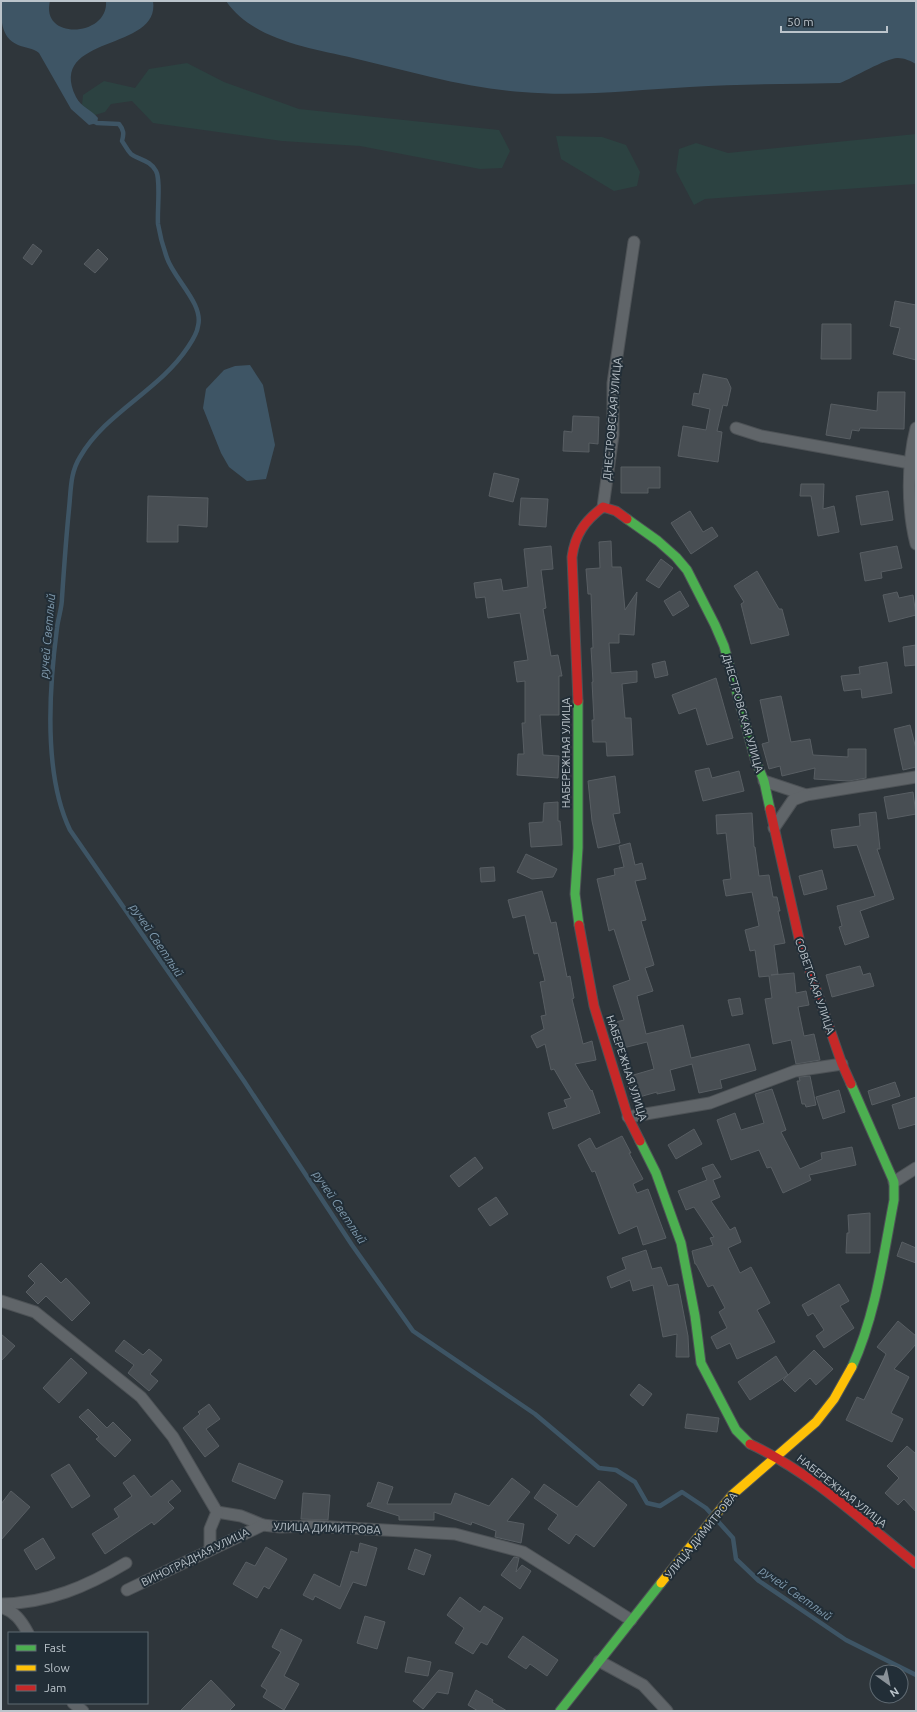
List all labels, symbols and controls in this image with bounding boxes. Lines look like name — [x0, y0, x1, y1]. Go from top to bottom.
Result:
scale bar — [781, 8, 887, 34]
text: 50 m — [787, 15, 814, 28]
street label: ДНЕСТРОВСКАЯ УЛИЦА — [601, 356, 623, 481]
water label: ручей Светлый — [37, 593, 57, 680]
street label: ДНЕСТРОВСКАЯ УЛИЦА — [720, 652, 766, 775]
street label: НАБЕРЕЖНАЯ УЛИЦА — [560, 697, 572, 808]
water label: ручей Светлый — [127, 900, 186, 979]
street label: СОВЕТСКАЯ УЛИЦА — [793, 936, 837, 1036]
street label: НАБЕРЕЖНАЯ УЛИЦА — [604, 1014, 650, 1123]
water label: ручей Светлый — [310, 1167, 369, 1246]
street label: НАБЕРЕЖНАЯ УЛИЦА — [795, 1452, 890, 1530]
street label: УЛИЦА ДИМИТРОВА — [663, 1489, 740, 1580]
street label: УЛИЦА ДИМИТРОВА — [273, 1520, 382, 1536]
street label: ВИНОГРАДНАЯ УЛИЦА — [139, 1525, 252, 1588]
water label: ручей Светлый — [757, 1563, 835, 1623]
legend — [8, 1632, 148, 1704]
text: Fast — [44, 1641, 66, 1654]
text: Slow — [44, 1661, 70, 1674]
north arrow — [869, 1664, 909, 1704]
text: Jam — [44, 1681, 66, 1694]
text: N — [888, 1685, 901, 1700]

